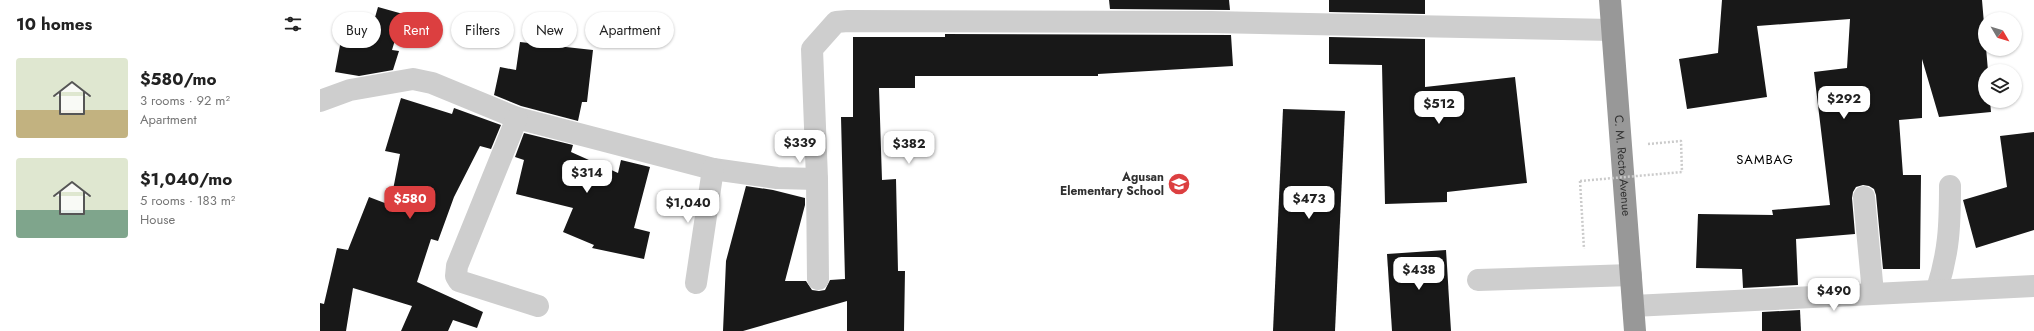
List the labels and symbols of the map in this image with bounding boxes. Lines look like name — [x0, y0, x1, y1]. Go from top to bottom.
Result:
north arrow — [1978, 12, 2022, 56]
pin: $292 — [1820, 86, 1868, 120]
pin: $512 — [1415, 91, 1463, 125]
street label: C. M. Recto Avenue — [1610, 114, 1635, 217]
pin: $339 — [776, 130, 824, 164]
pin: $382 — [885, 131, 933, 165]
district label: SAMBAG — [1736, 150, 1794, 169]
pin: $314 — [563, 160, 611, 194]
place label: Agusan Elementary School — [1060, 168, 1164, 200]
school or university icon: Agusan Elementary School — [1166, 171, 1192, 197]
pin: $580 — [386, 186, 434, 220]
pin: $473 — [1285, 186, 1333, 220]
pin: $1,040 — [655, 190, 721, 224]
pin: $438 — [1395, 257, 1443, 291]
pin: $490 — [1810, 278, 1858, 312]

